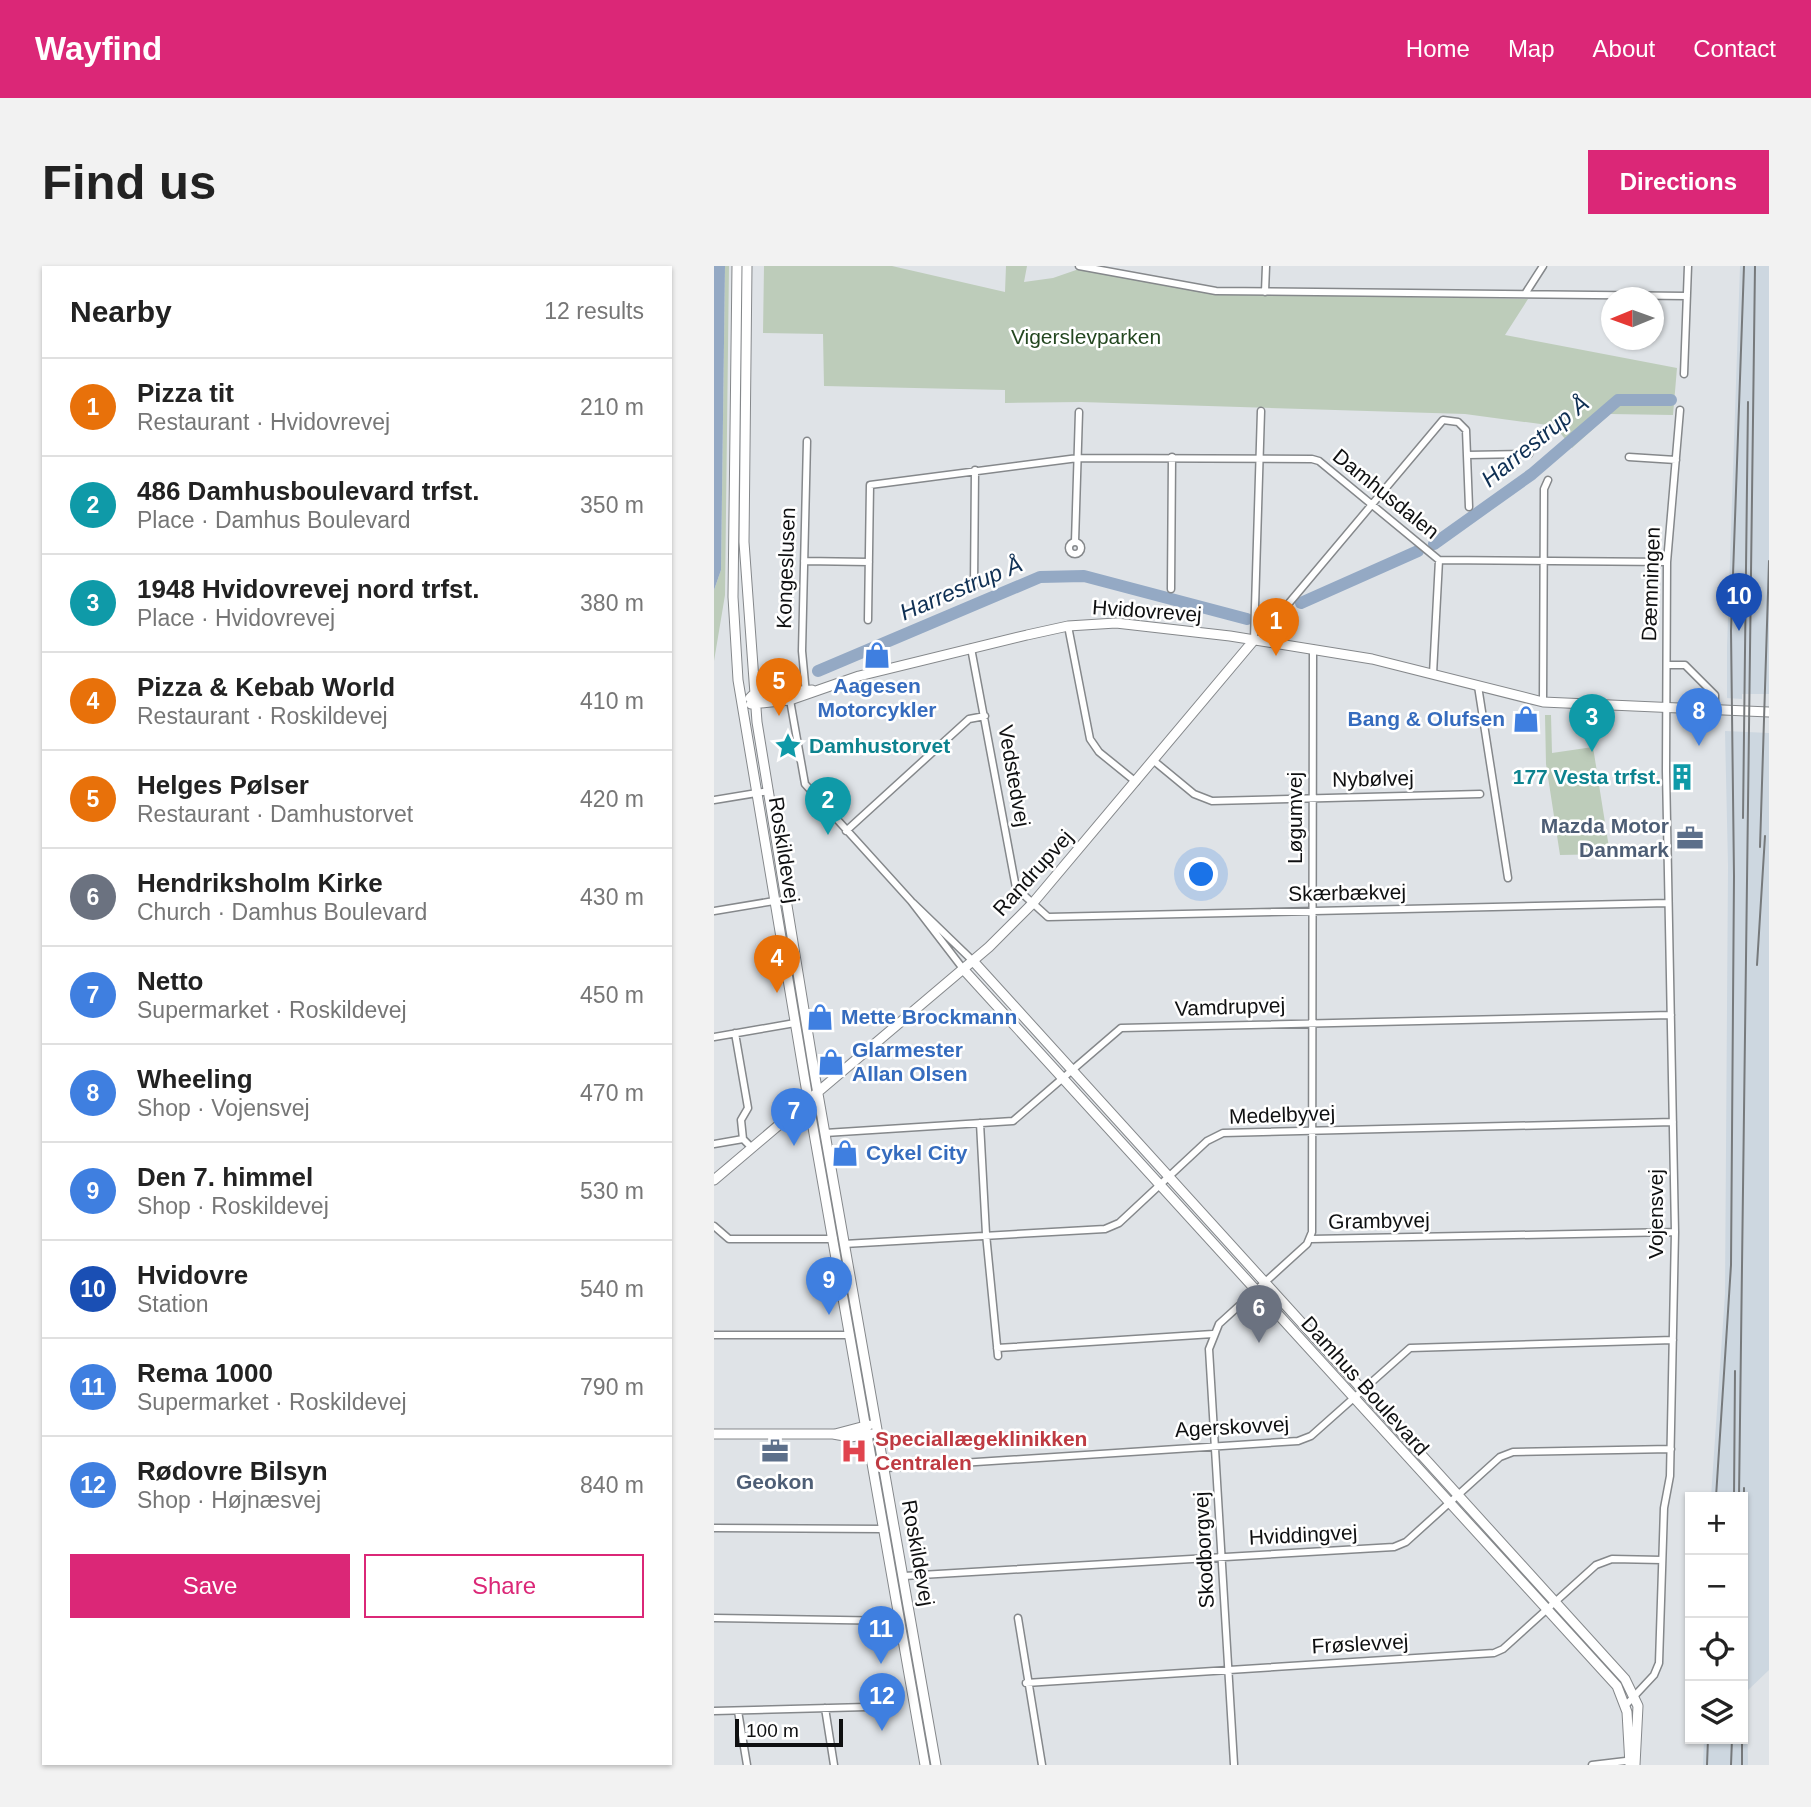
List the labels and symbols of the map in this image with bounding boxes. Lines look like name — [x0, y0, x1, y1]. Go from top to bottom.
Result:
north arrow — [1601, 287, 1664, 350]
park label: Vigerslevparken — [1011, 325, 1161, 348]
water label: Harrestrup Å — [1476, 389, 1594, 492]
street label: Damhusdalen — [1329, 444, 1444, 543]
street label: Kongeslusen — [772, 507, 799, 629]
street label: Dæmningen — [1637, 526, 1664, 642]
water label: Harrestrup Å — [896, 550, 1026, 625]
pin: 10 — [1716, 573, 1762, 631]
street label: Hvidovrevej — [1092, 595, 1203, 626]
pin: 1 — [1253, 598, 1299, 656]
shop icon: Aagesen Motorcykler — [862, 640, 892, 670]
pin: 5 — [756, 658, 802, 716]
place label: Aagesen Motorcykler — [817, 674, 937, 721]
pin: 8 — [1676, 688, 1722, 746]
pin: 3 — [1569, 694, 1615, 752]
shop icon: Bang & Olufsen — [1511, 704, 1541, 734]
place label: Bang & Olufsen — [1347, 707, 1505, 730]
street label: Vedstedvej — [994, 723, 1035, 829]
place icon: Damhustorvet — [773, 731, 803, 761]
place label: Damhustorvet — [809, 734, 950, 757]
building icon: 177 Vesta trfst. — [1667, 762, 1697, 792]
place label: 177 Vesta trfst. — [1513, 765, 1661, 788]
street label: Nybølvej — [1332, 766, 1414, 791]
street label: Løgumvej — [1283, 772, 1306, 864]
pin: 2 — [805, 777, 851, 835]
street label: Roskildevej — [765, 795, 804, 905]
place label: Mazda Motor Danmark — [1541, 814, 1669, 861]
office icon: Mazda Motor Danmark — [1675, 823, 1705, 853]
street label: Randrupvej — [988, 825, 1077, 920]
your location — [1184, 857, 1218, 891]
street label: Skærbækvej — [1288, 880, 1406, 905]
pin: 4 — [754, 935, 800, 993]
street label: Vamdrupvej — [1174, 993, 1286, 1020]
shop icon: Mette Brockmann — [805, 1002, 835, 1032]
place label: Mette Brockmann — [841, 1005, 1017, 1028]
place label: Glarmester Allan Olsen — [852, 1038, 968, 1085]
shop icon: Glarmester Allan Olsen — [816, 1047, 846, 1077]
pin: 7 — [771, 1088, 817, 1146]
street label: Medelbyvej — [1228, 1101, 1335, 1128]
shop icon: Cykel City — [830, 1138, 860, 1168]
place label: Cykel City — [866, 1141, 968, 1164]
street label: Vojensvej — [1644, 1169, 1667, 1259]
street label: Grambyvej — [1328, 1208, 1430, 1233]
pin: 9 — [806, 1257, 852, 1315]
pin: 6 — [1236, 1285, 1282, 1343]
street label: Damhus Boulevard — [1297, 1312, 1434, 1460]
street label: Agerskovvej — [1174, 1412, 1290, 1441]
place label: Speciallægeklinikken Centralen — [875, 1427, 1087, 1474]
office icon: Geokon — [760, 1436, 790, 1466]
hospital icon: Speciallægeklinikken Centralen — [839, 1436, 869, 1466]
place label: Geokon — [736, 1470, 814, 1493]
street label: Skodborgvej — [1189, 1491, 1218, 1609]
street label: Roskildevej — [898, 1498, 939, 1608]
street label: Hviddingvej — [1248, 1520, 1358, 1549]
pin: 11 — [858, 1606, 904, 1664]
street label: Frøslevvej — [1311, 1629, 1409, 1658]
pin: 12 — [859, 1673, 905, 1731]
scale bar — [735, 1716, 844, 1748]

